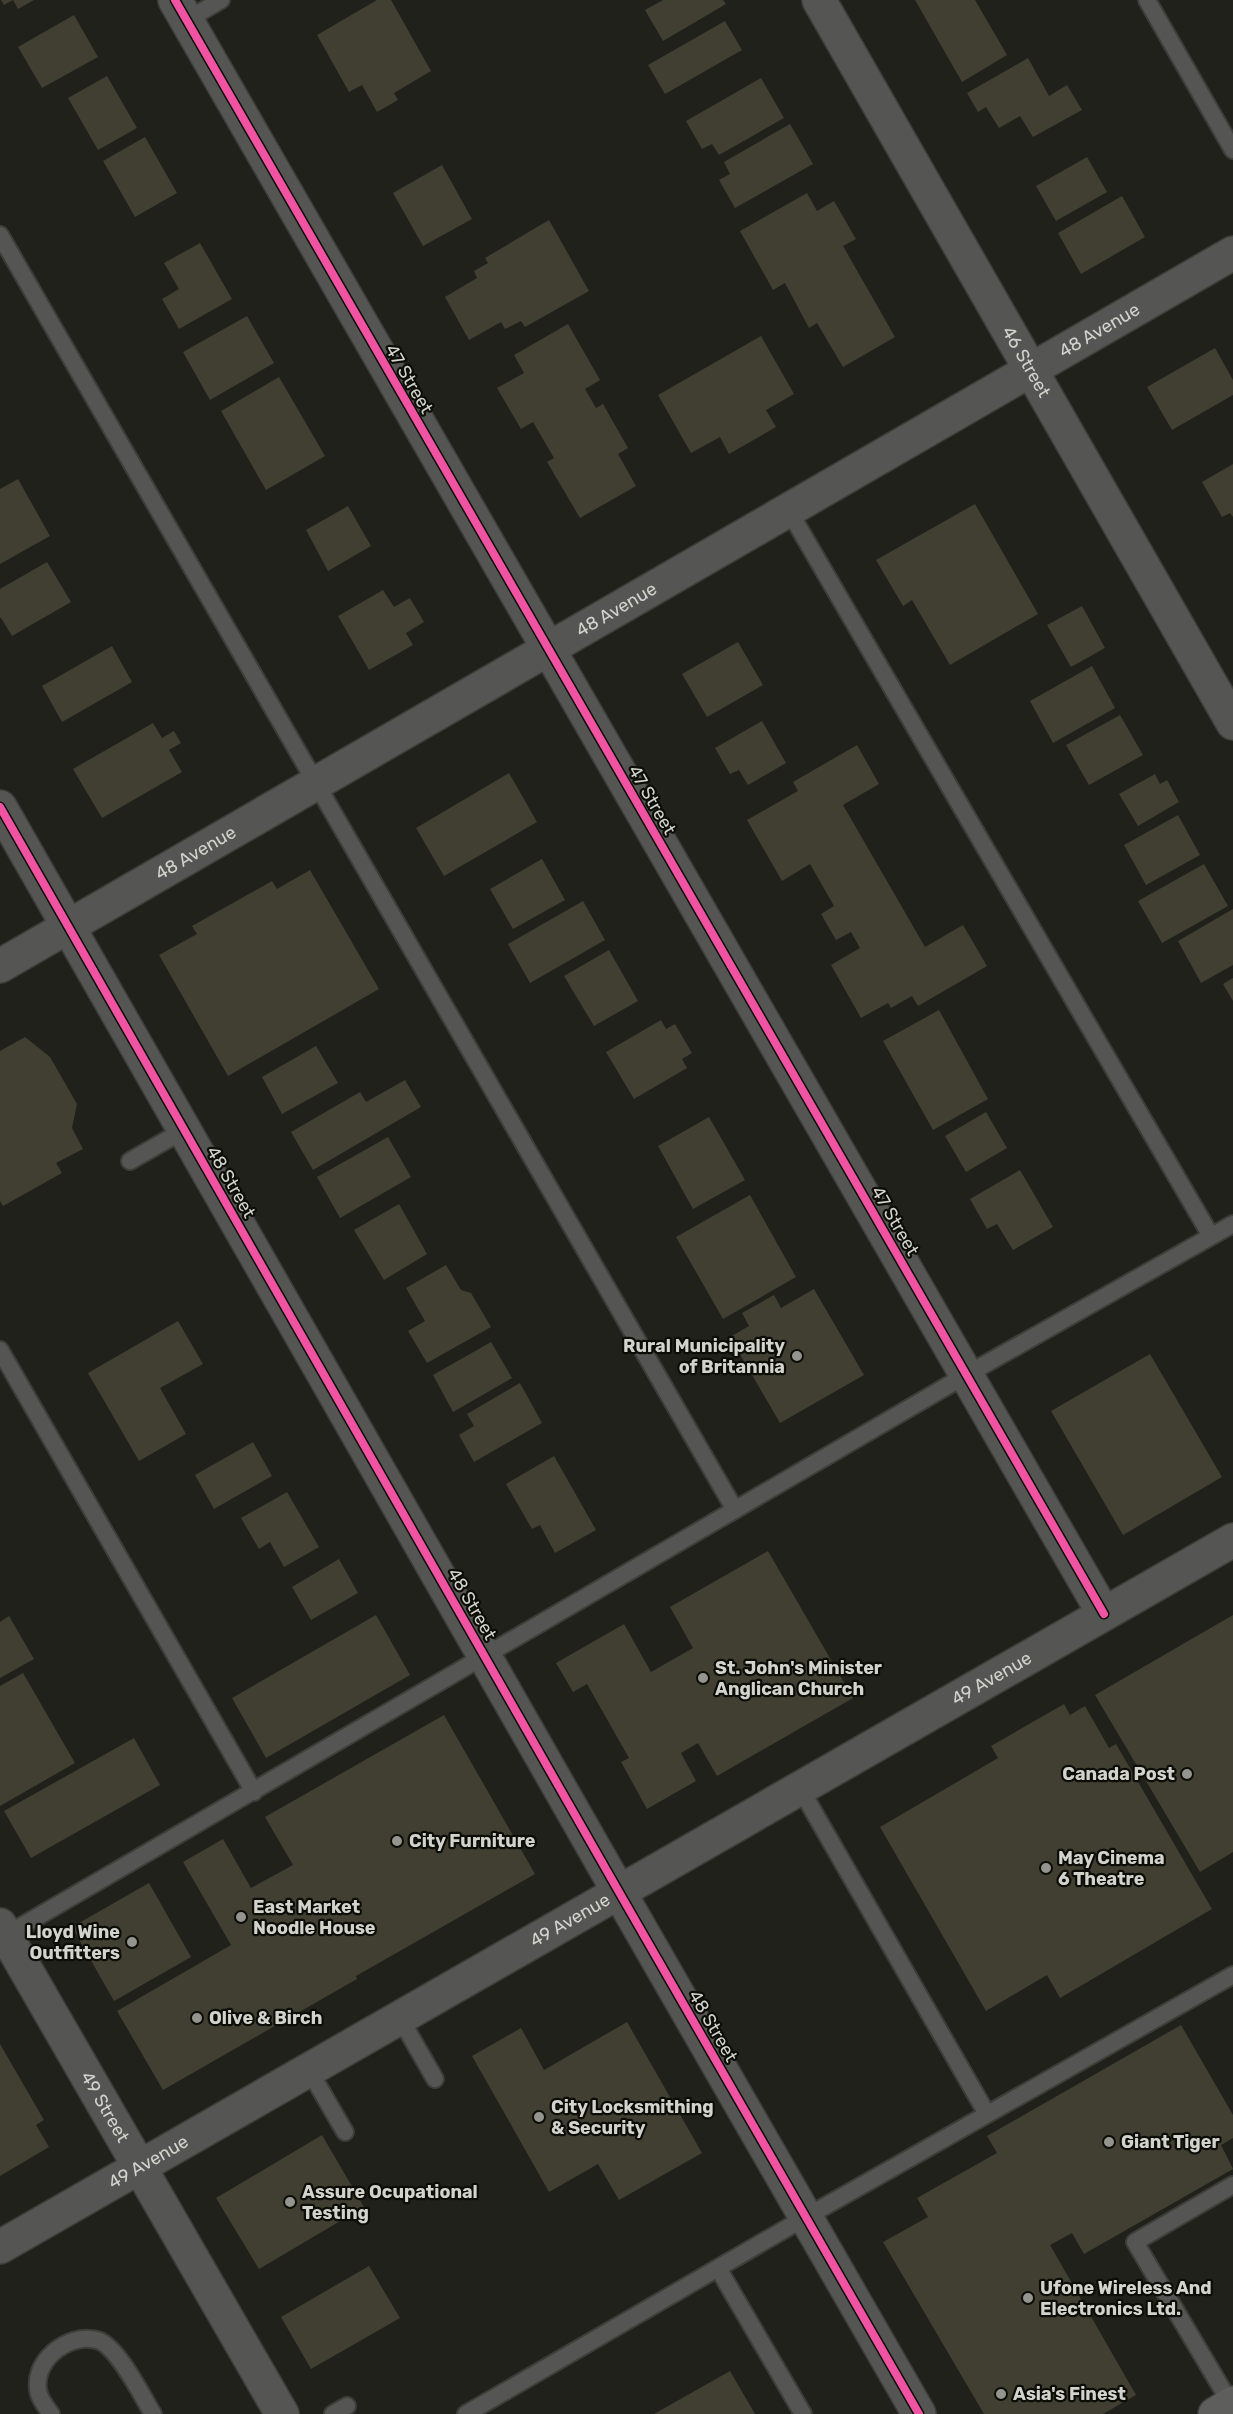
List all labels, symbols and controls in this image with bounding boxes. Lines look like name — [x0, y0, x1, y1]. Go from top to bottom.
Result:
street label: 48 Avenue — [1055, 298, 1144, 362]
street label: 46 Street — [997, 322, 1055, 401]
street label: 47 Street — [380, 340, 438, 418]
street label: 48 Avenue — [572, 578, 661, 642]
street label: 47 Street — [623, 761, 681, 839]
street label: 48 Avenue — [151, 821, 240, 885]
street label: 48 Street — [202, 1142, 260, 1222]
street label: 47 Street — [866, 1182, 924, 1260]
place label: Rural Municipality of Britannia — [623, 1335, 785, 1378]
marker: Rural Municipality of Britannia — [790, 1349, 804, 1363]
street label: 48 Street — [443, 1564, 501, 1644]
street label: 49 Avenue — [948, 1647, 1036, 1710]
place label: St. John's Minister Anglican Church — [715, 1657, 882, 1700]
marker: St. John's Minister Anglican Church — [696, 1671, 710, 1685]
place label: Canada Post — [1062, 1763, 1175, 1785]
marker: Canada Post — [1180, 1767, 1194, 1781]
place label: City Furniture — [409, 1830, 536, 1852]
marker: City Furniture — [390, 1834, 404, 1848]
place label: May Cinema 6 Theatre — [1058, 1847, 1165, 1890]
marker: May Cinema 6 Theatre — [1039, 1861, 1053, 1875]
street label: 49 Avenue — [526, 1889, 614, 1952]
place label: East Market Noodle House — [253, 1896, 376, 1939]
marker: East Market Noodle House — [234, 1910, 248, 1924]
place label: Lloyd Wine Outfitters — [26, 1921, 120, 1964]
marker: Lloyd Wine Outfitters — [125, 1935, 139, 1949]
street label: 48 Street — [684, 1986, 742, 2066]
place label: Olive & Birch — [209, 2007, 322, 2029]
marker: Olive & Birch — [190, 2011, 204, 2025]
street label: 49 Street — [76, 2068, 134, 2146]
place label: City Locksmithing & Security — [551, 2096, 714, 2139]
marker: City Locksmithing & Security — [532, 2110, 546, 2124]
street label: 49 Avenue — [104, 2130, 192, 2194]
place label: Giant Tiger — [1121, 2131, 1220, 2153]
marker: Giant Tiger — [1102, 2135, 1116, 2149]
place label: Assure Ocupational Testing — [302, 2181, 478, 2224]
marker: Assure Ocupational Testing — [283, 2195, 297, 2209]
place label: Ufone Wireless And Electronics Ltd. — [1040, 2277, 1212, 2320]
marker: Ufone Wireless And Electronics Ltd. — [1021, 2291, 1035, 2305]
place label: Asia's Finest — [1013, 2383, 1126, 2405]
marker: Asia's Finest — [994, 2387, 1008, 2401]

